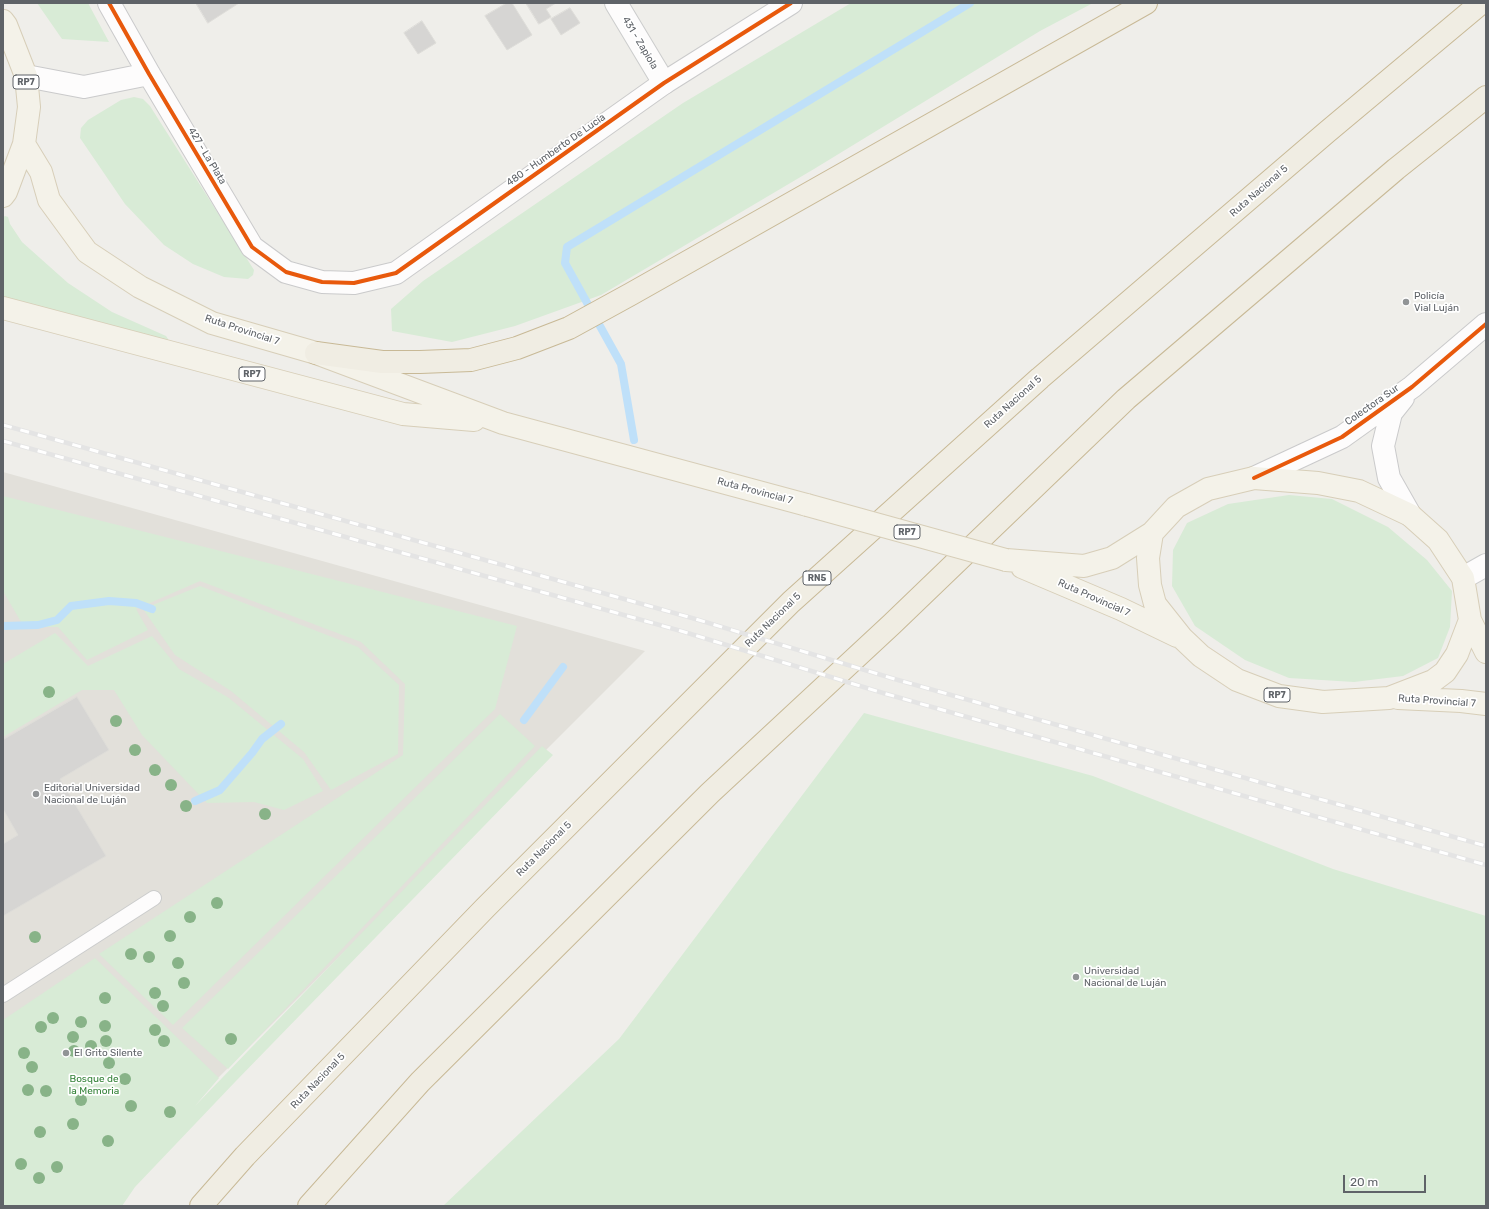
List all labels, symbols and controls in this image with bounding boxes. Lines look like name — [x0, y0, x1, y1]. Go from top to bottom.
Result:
street label: 431 - Zapiola — [619, 14, 661, 72]
road number: RP7 — [13, 75, 39, 89]
street label: 480 - Humberto De Lucía — [504, 111, 608, 189]
street label: 427 - La Plata — [185, 125, 229, 187]
street label: Ruta Nacional 5 — [1228, 163, 1290, 219]
place label: Policía Vial Luján — [1414, 290, 1459, 314]
marker: Policía Vial Luján — [1401, 297, 1411, 307]
street label: Ruta Provincial 7 — [203, 312, 281, 348]
road number: RP7 — [239, 367, 265, 381]
street label: Ruta Nacional 5 — [982, 373, 1044, 431]
street label: Colectora Sur — [1343, 382, 1401, 428]
street label: Ruta Provincial 7 — [716, 475, 794, 507]
road number: RP7 — [894, 525, 920, 539]
road number: RN5 — [803, 571, 831, 585]
street label: Ruta Provincial 7 — [1056, 577, 1132, 619]
street label: Ruta Nacional 5 — [743, 590, 803, 650]
road number: RP7 — [1264, 688, 1290, 702]
street label: Ruta Provincial 7 — [1398, 692, 1476, 710]
place label: Editorial Universidad Nacional de Luján — [44, 782, 140, 806]
marker: Editorial Universidad Nacional de Luján — [31, 789, 41, 799]
street label: Ruta Nacional 5 — [514, 819, 574, 879]
place label: Universidad Nacional de Luján — [1084, 965, 1166, 988]
marker: Universidad Nacional de Luján — [1071, 972, 1081, 982]
place label: El Grito Silente — [74, 1047, 142, 1059]
marker: El Grito Silente — [61, 1048, 71, 1058]
street label: Ruta Nacional 5 — [288, 1051, 348, 1111]
park label: Bosque de la Memoria — [69, 1073, 119, 1096]
scale bar — [1345, 1167, 1428, 1193]
text: 20 m — [1350, 1175, 1378, 1189]

